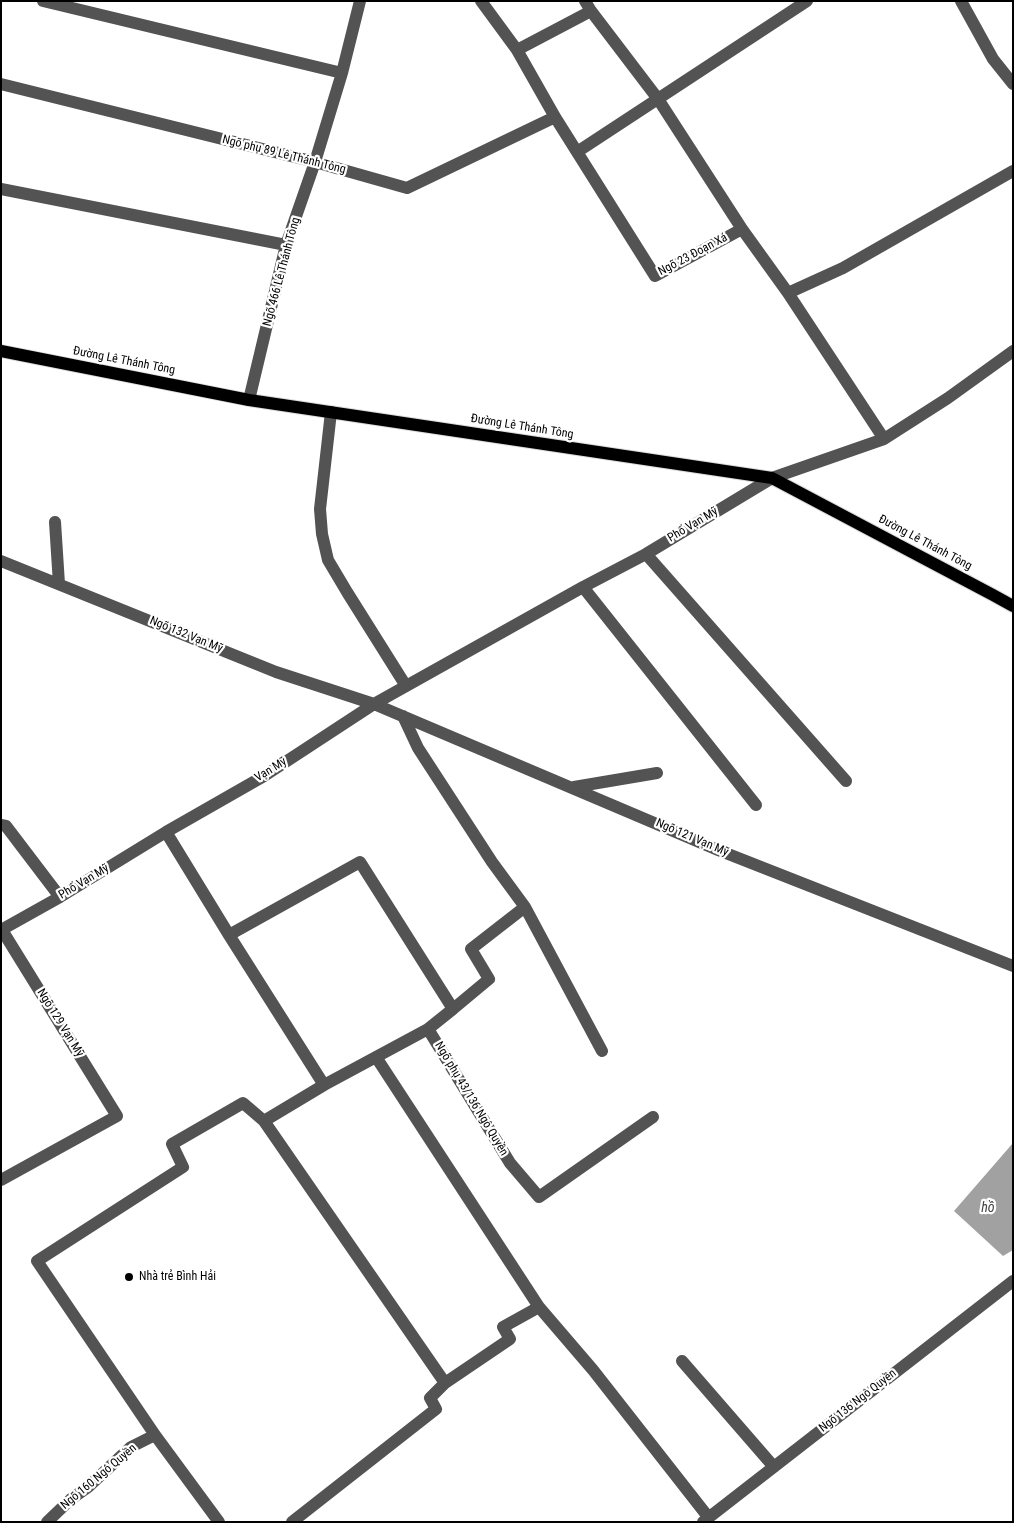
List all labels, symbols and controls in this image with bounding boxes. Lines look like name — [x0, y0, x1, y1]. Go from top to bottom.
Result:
street label: Ngõ phụ 89 Lê Thánh Tông — [221, 133, 347, 177]
street label: Ngõ 466 Lê Thánh Tông — [261, 216, 303, 328]
street label: Ngõ 23 Đoạn Xá — [656, 231, 730, 279]
street label: Đường Lê Thánh Tông — [72, 344, 176, 378]
street label: Đường Lê Thánh Tông — [470, 412, 574, 442]
street label: Phố Vạn Mỹ — [665, 504, 721, 546]
street label: Đường Lê Thánh Tông — [876, 512, 974, 574]
street label: Ngõ 132 Vạn Mỹ — [147, 614, 225, 656]
street label: Vạn Mỹ — [252, 755, 290, 785]
street label: Ngõ 121 Vạn Mỹ — [654, 816, 730, 860]
street label: Phố Vạn Mỹ — [56, 861, 112, 903]
street label: Ngõ 129 Vạn Mỹ — [33, 986, 87, 1060]
street label: Ngõ phụ 43/136 Ngô Quyền — [431, 1039, 511, 1159]
water label: hồ — [981, 1200, 995, 1216]
place label: Nhà trẻ Bình Hải — [139, 1270, 216, 1284]
marker: Nhà trẻ Bình Hải — [123, 1271, 135, 1283]
street label: Ngõ 136 Ngô Quyền — [816, 1366, 900, 1436]
street label: Ngõ 160 Ngô Quyền — [58, 1441, 140, 1513]

